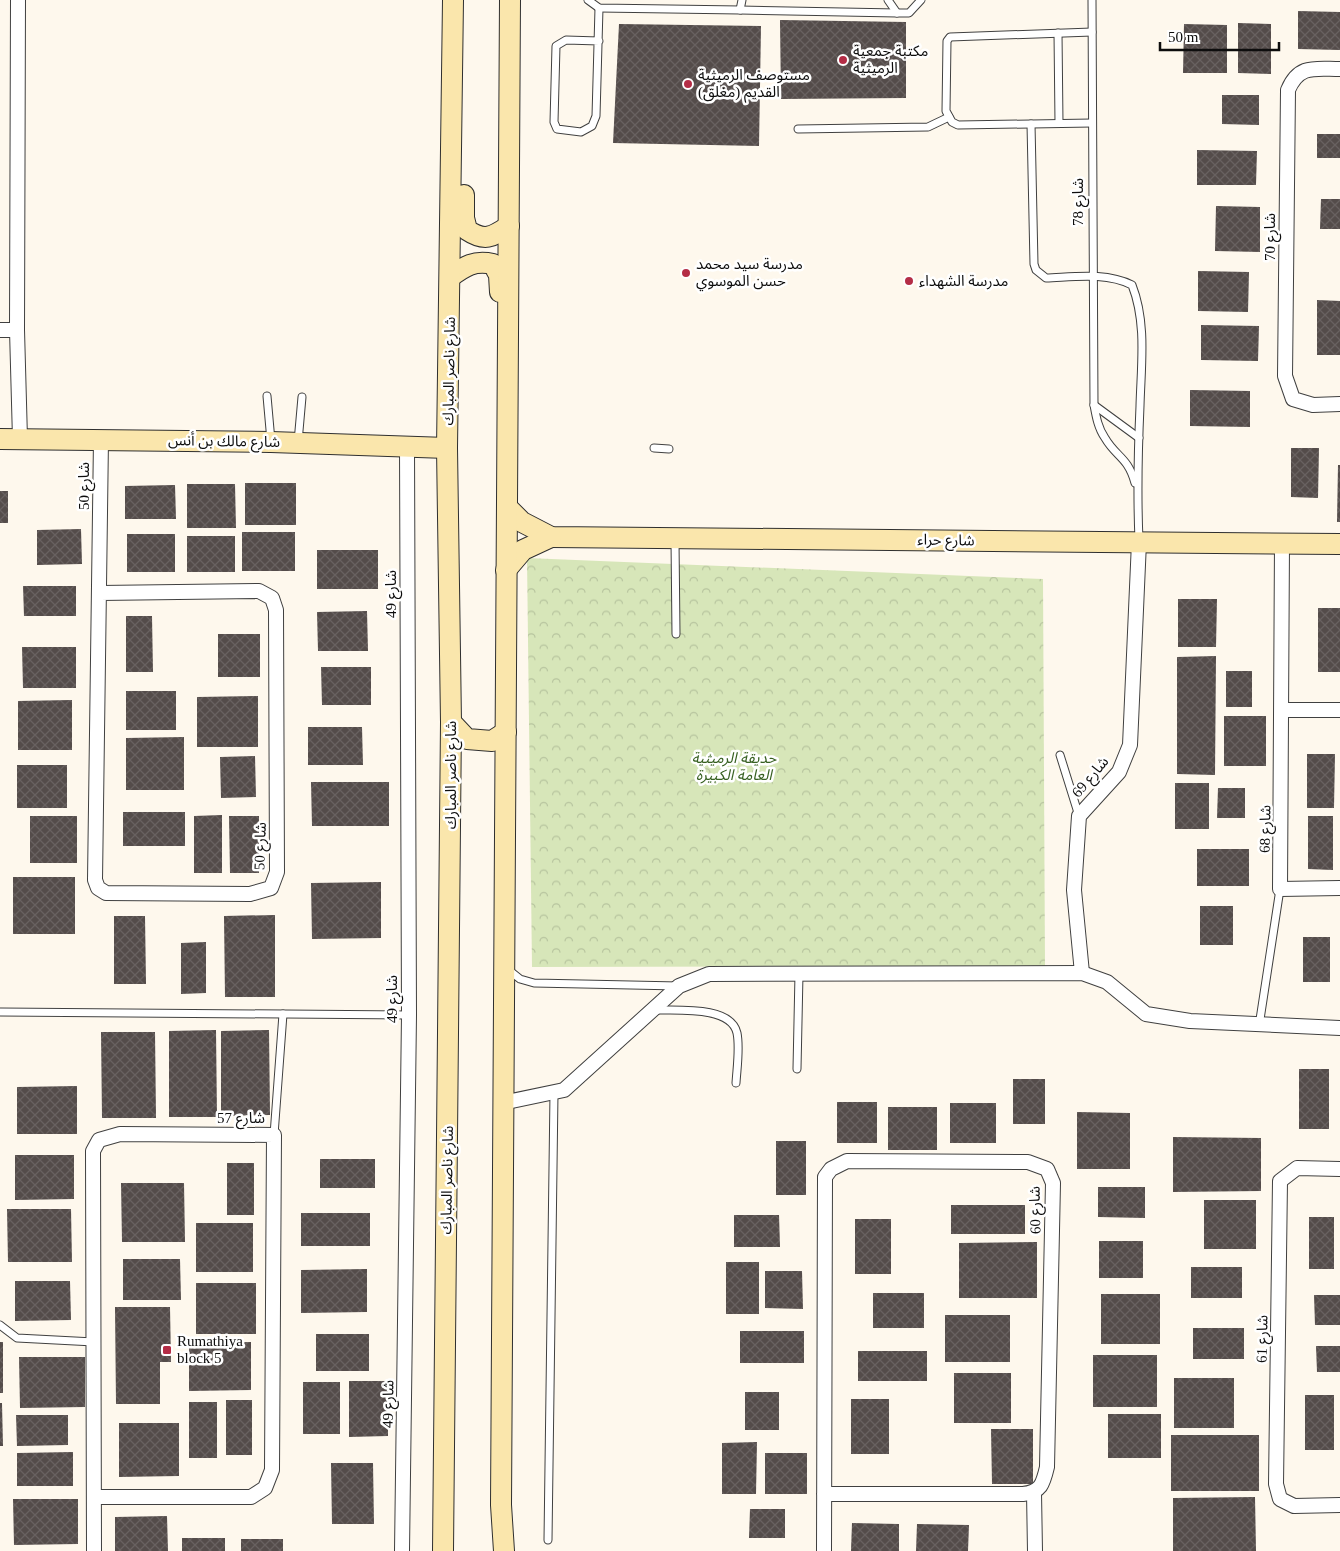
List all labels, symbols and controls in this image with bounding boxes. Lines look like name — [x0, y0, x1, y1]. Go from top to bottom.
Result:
scale bar — [1160, 20, 1279, 52]
text: 50 m — [1168, 29, 1199, 45]
place label: مكتبة جمعية الرميثية — [853, 43, 928, 77]
marker: مكتبة جمعية الرميثية — [837, 54, 849, 66]
place label: مستوصف الرميثية القديم (مغلق) — [698, 67, 810, 103]
marker: مستوصف الرميثية القديم (مغلق) — [682, 78, 694, 90]
street label: شارع 78 — [1070, 178, 1090, 226]
street label: شارع 70 — [1262, 213, 1282, 261]
place label: مدرسة سيد محمد حسن الموسوي — [696, 256, 803, 292]
marker: مدرسة سيد محمد حسن الموسوي — [680, 267, 692, 279]
place label: مدرسة الشهداء — [919, 273, 1008, 290]
marker: مدرسة الشهداء — [903, 275, 915, 287]
street label: شارع ناصر المبارك — [440, 316, 462, 426]
street label: شارع مالك بن أنس — [168, 431, 280, 454]
street label: شارع 50 — [76, 462, 96, 510]
street label: شارع حراء — [917, 532, 975, 553]
street label: شارع 49 — [383, 570, 403, 618]
street label: شارع ناصر المبارك — [443, 720, 463, 829]
park label: حديقة الرميثية العامة الكبيرة — [692, 750, 776, 784]
street label: شارع 69 — [1068, 753, 1115, 803]
street label: شارع 68 — [1257, 805, 1277, 853]
street label: شارع 50 — [251, 822, 273, 870]
street label: شارع 49 — [384, 975, 404, 1023]
street label: شارع 57 — [217, 1110, 265, 1130]
street label: شارع ناصر المبارك — [438, 1125, 460, 1235]
street label: شارع 60 — [1027, 1186, 1047, 1234]
street label: شارع 61 — [1254, 1315, 1274, 1363]
place label: Rumathiya block 5 — [177, 1333, 243, 1366]
marker: Rumathiya block 5 — [161, 1344, 173, 1356]
street label: شارع 49 — [380, 1380, 400, 1428]

